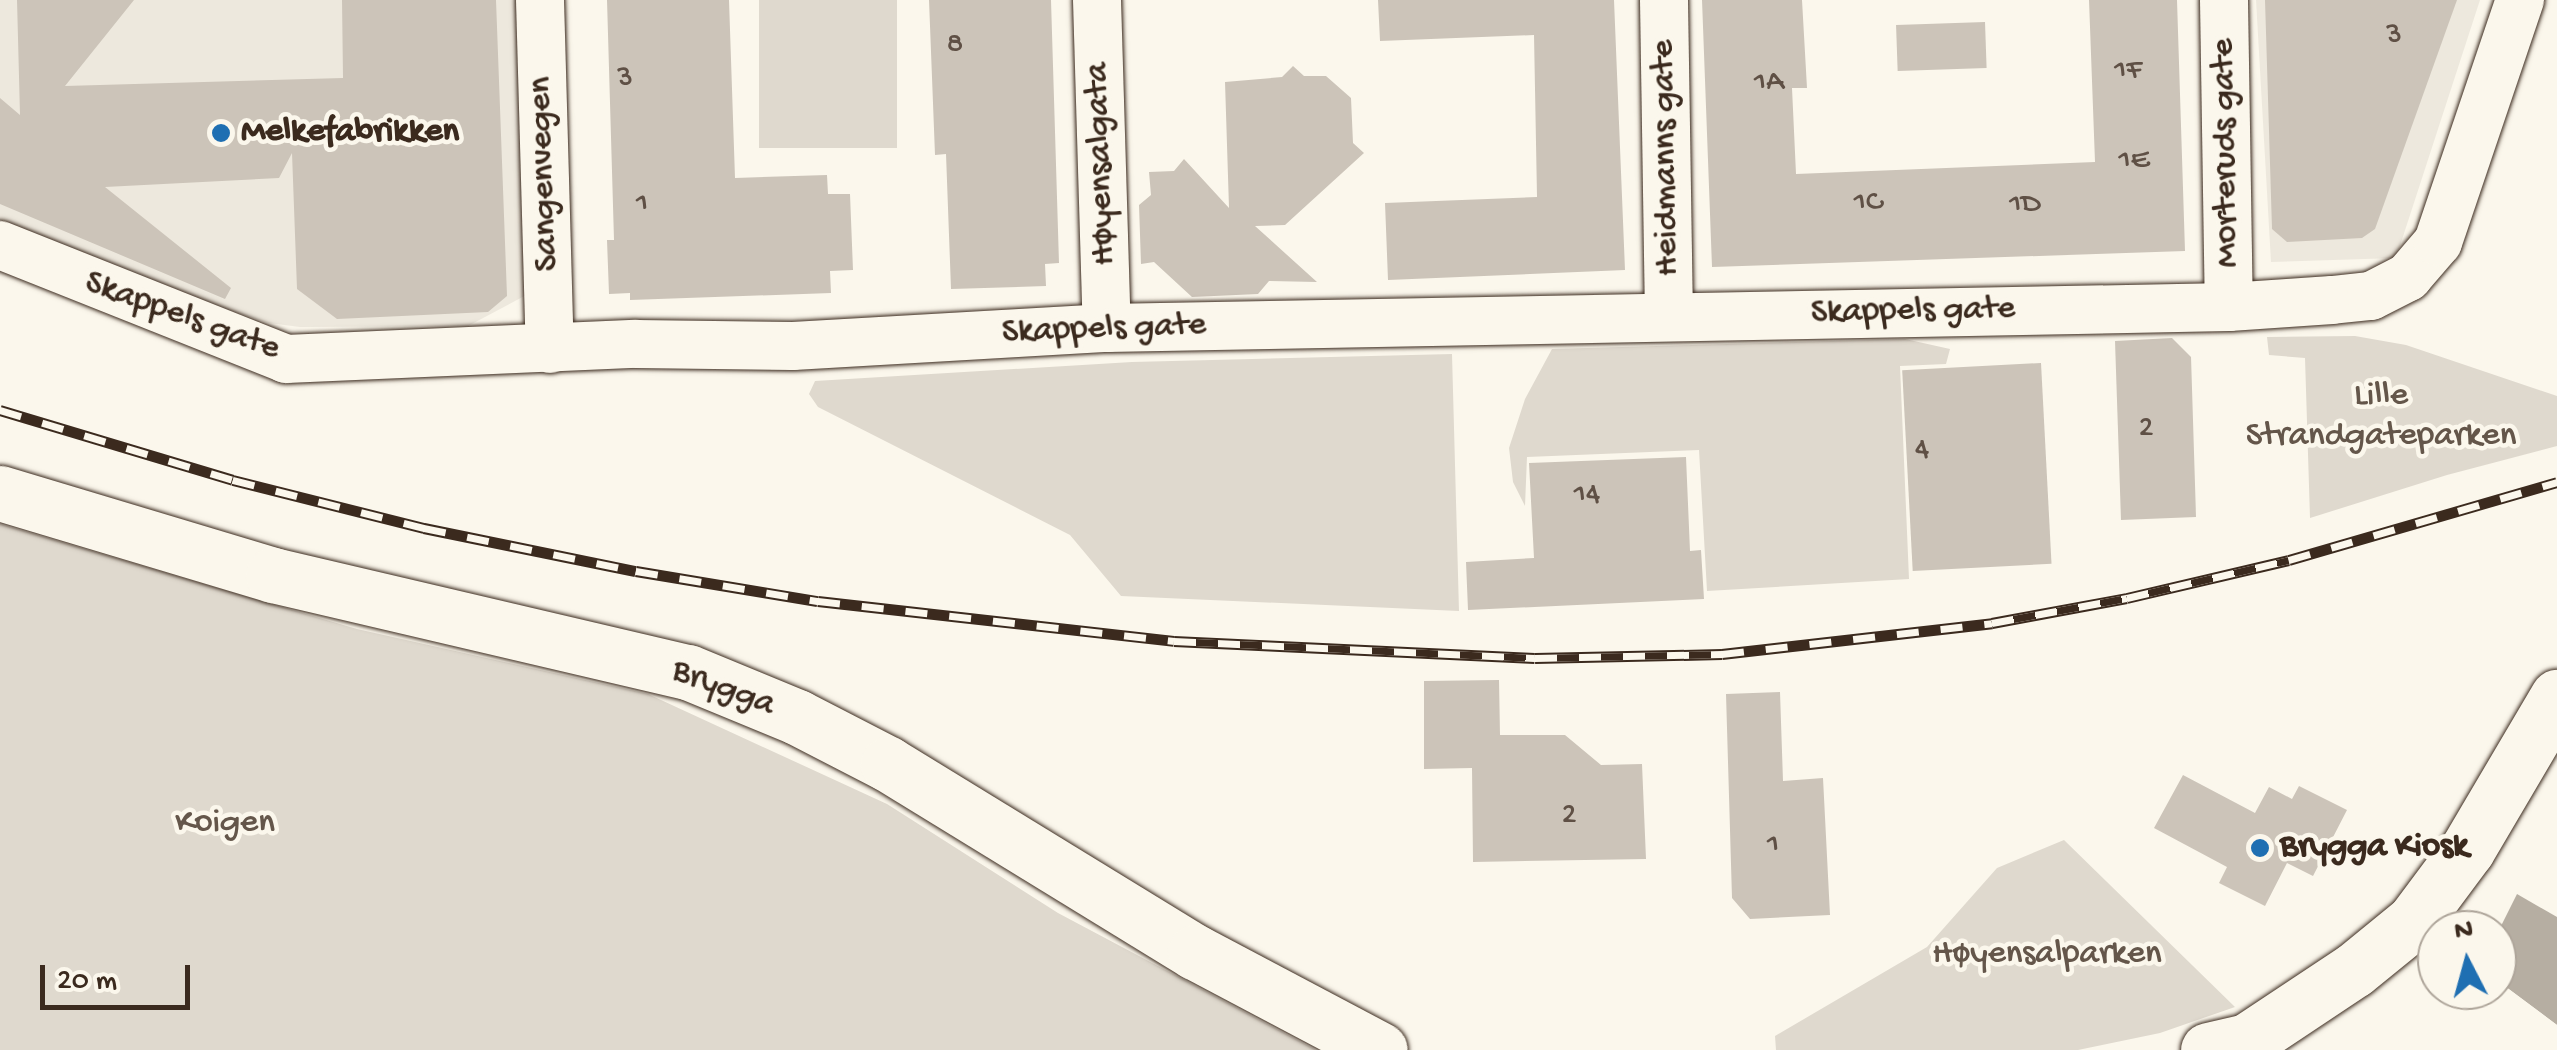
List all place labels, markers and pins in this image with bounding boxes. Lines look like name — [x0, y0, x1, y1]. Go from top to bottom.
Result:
place label: Melkefabrikken — [241, 112, 459, 154]
marker: Melkefabrikken — [210, 122, 232, 144]
place label: Brygga Kiosk — [2280, 827, 2469, 869]
marker: Brygga Kiosk — [2249, 837, 2271, 859]

